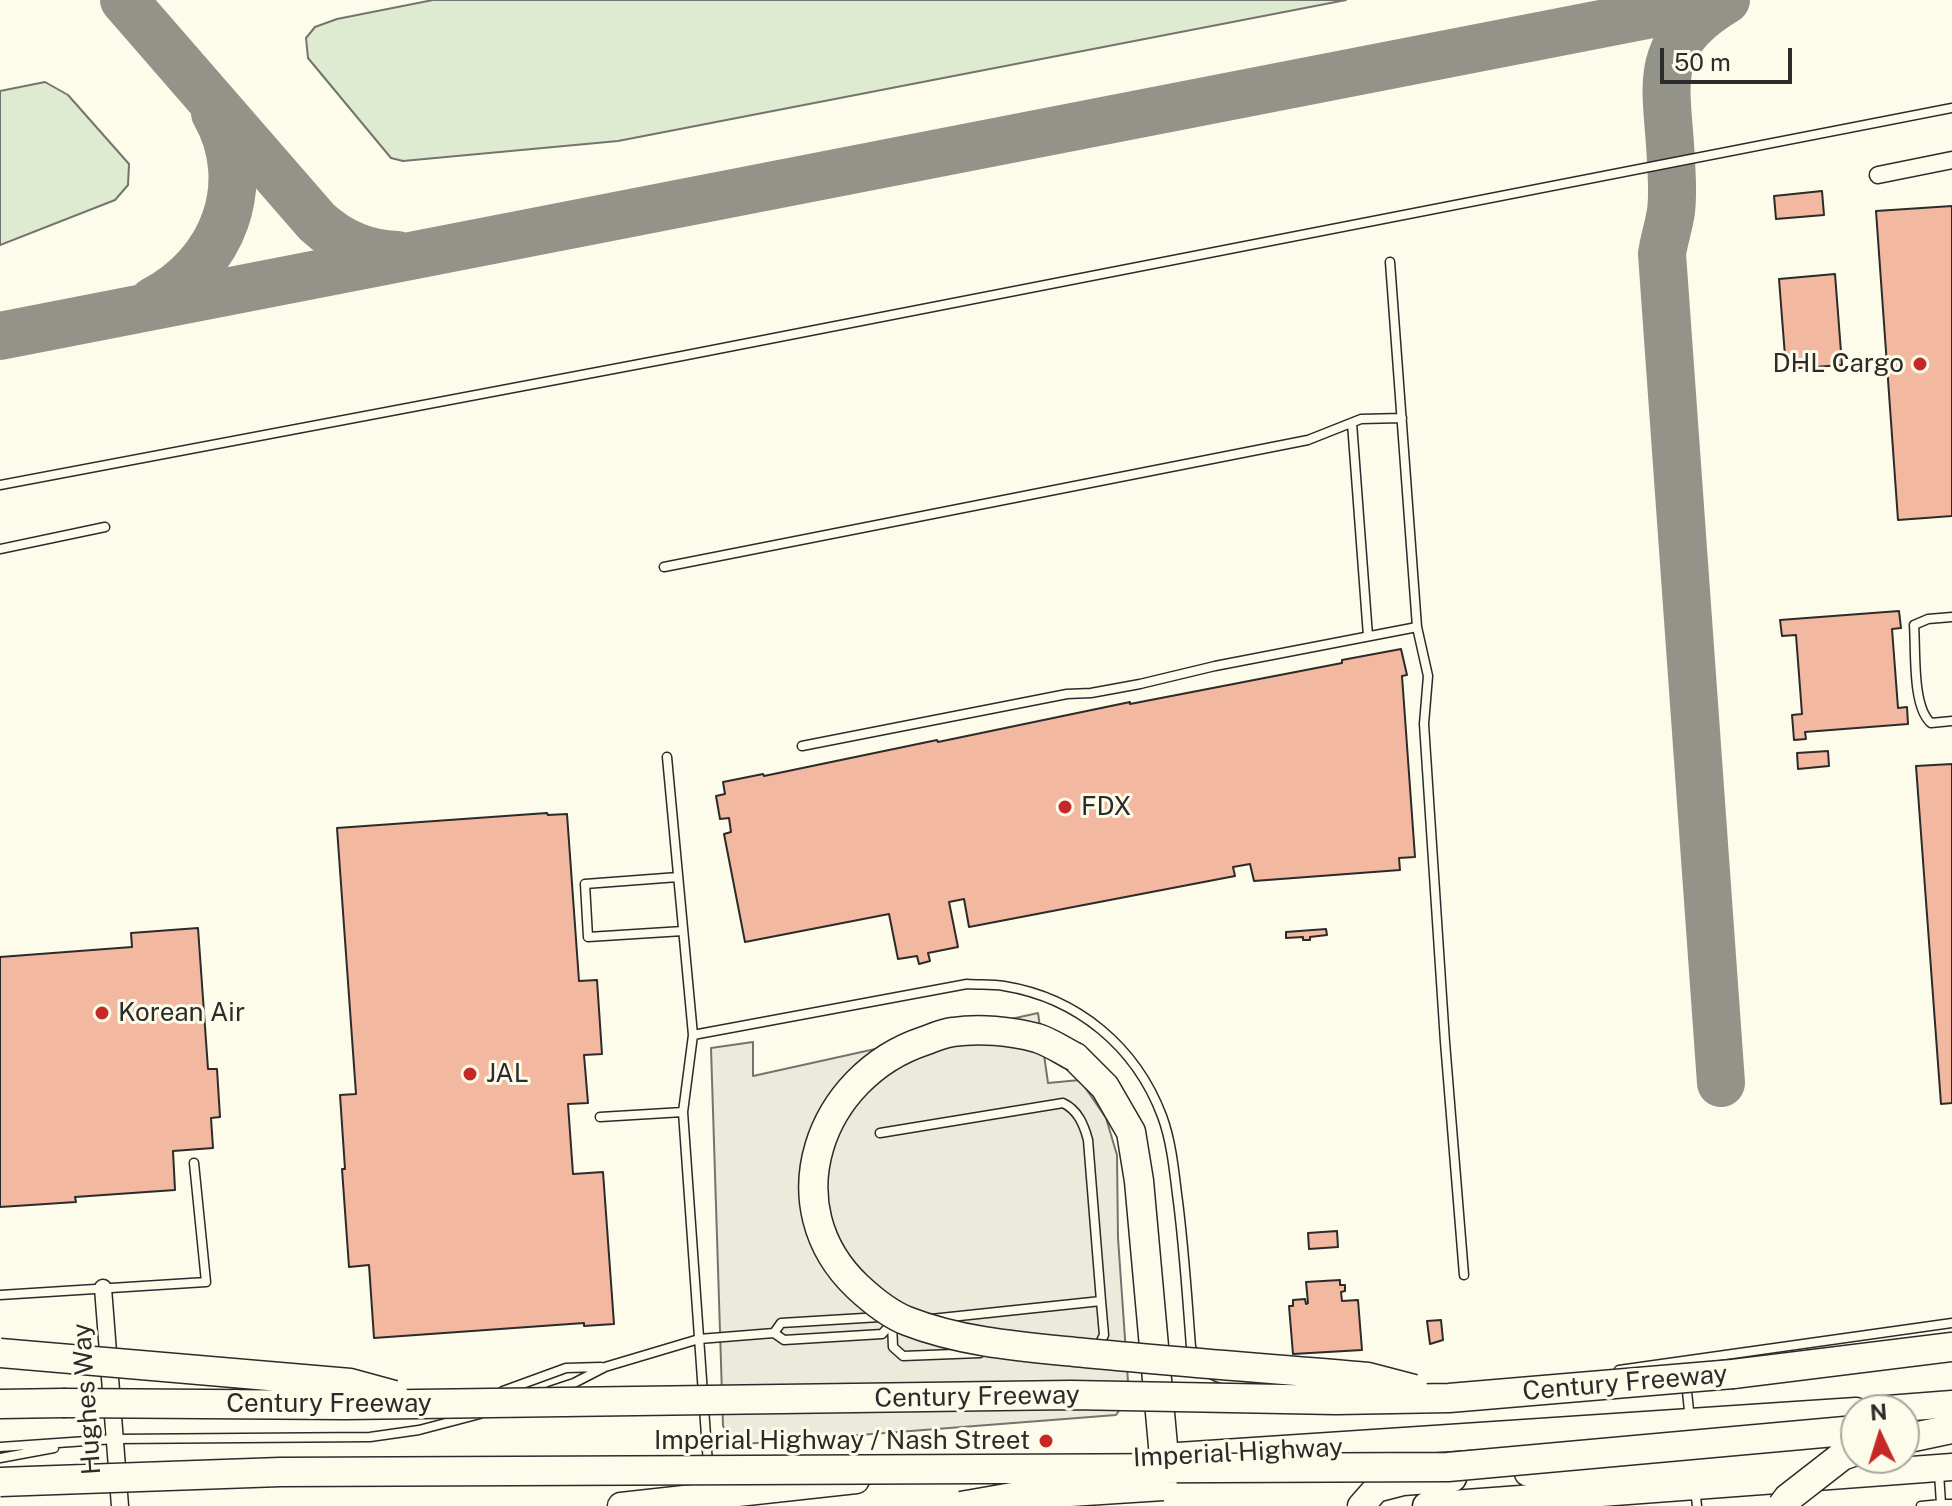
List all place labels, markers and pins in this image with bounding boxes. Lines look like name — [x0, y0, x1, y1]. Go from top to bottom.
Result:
place label: DHL Cargo — [1772, 348, 1904, 380]
marker: DHL Cargo — [1911, 355, 1929, 373]
place label: FDX — [1081, 791, 1131, 823]
marker: FDX — [1056, 798, 1074, 816]
place label: Korean Air — [118, 997, 245, 1029]
marker: Korean Air — [93, 1004, 111, 1022]
place label: JAL — [486, 1058, 529, 1090]
marker: JAL — [461, 1065, 479, 1083]
place label: Imperial Highway / Nash Street — [654, 1425, 1030, 1457]
marker: Imperial Highway / Nash Street — [1037, 1432, 1055, 1450]

